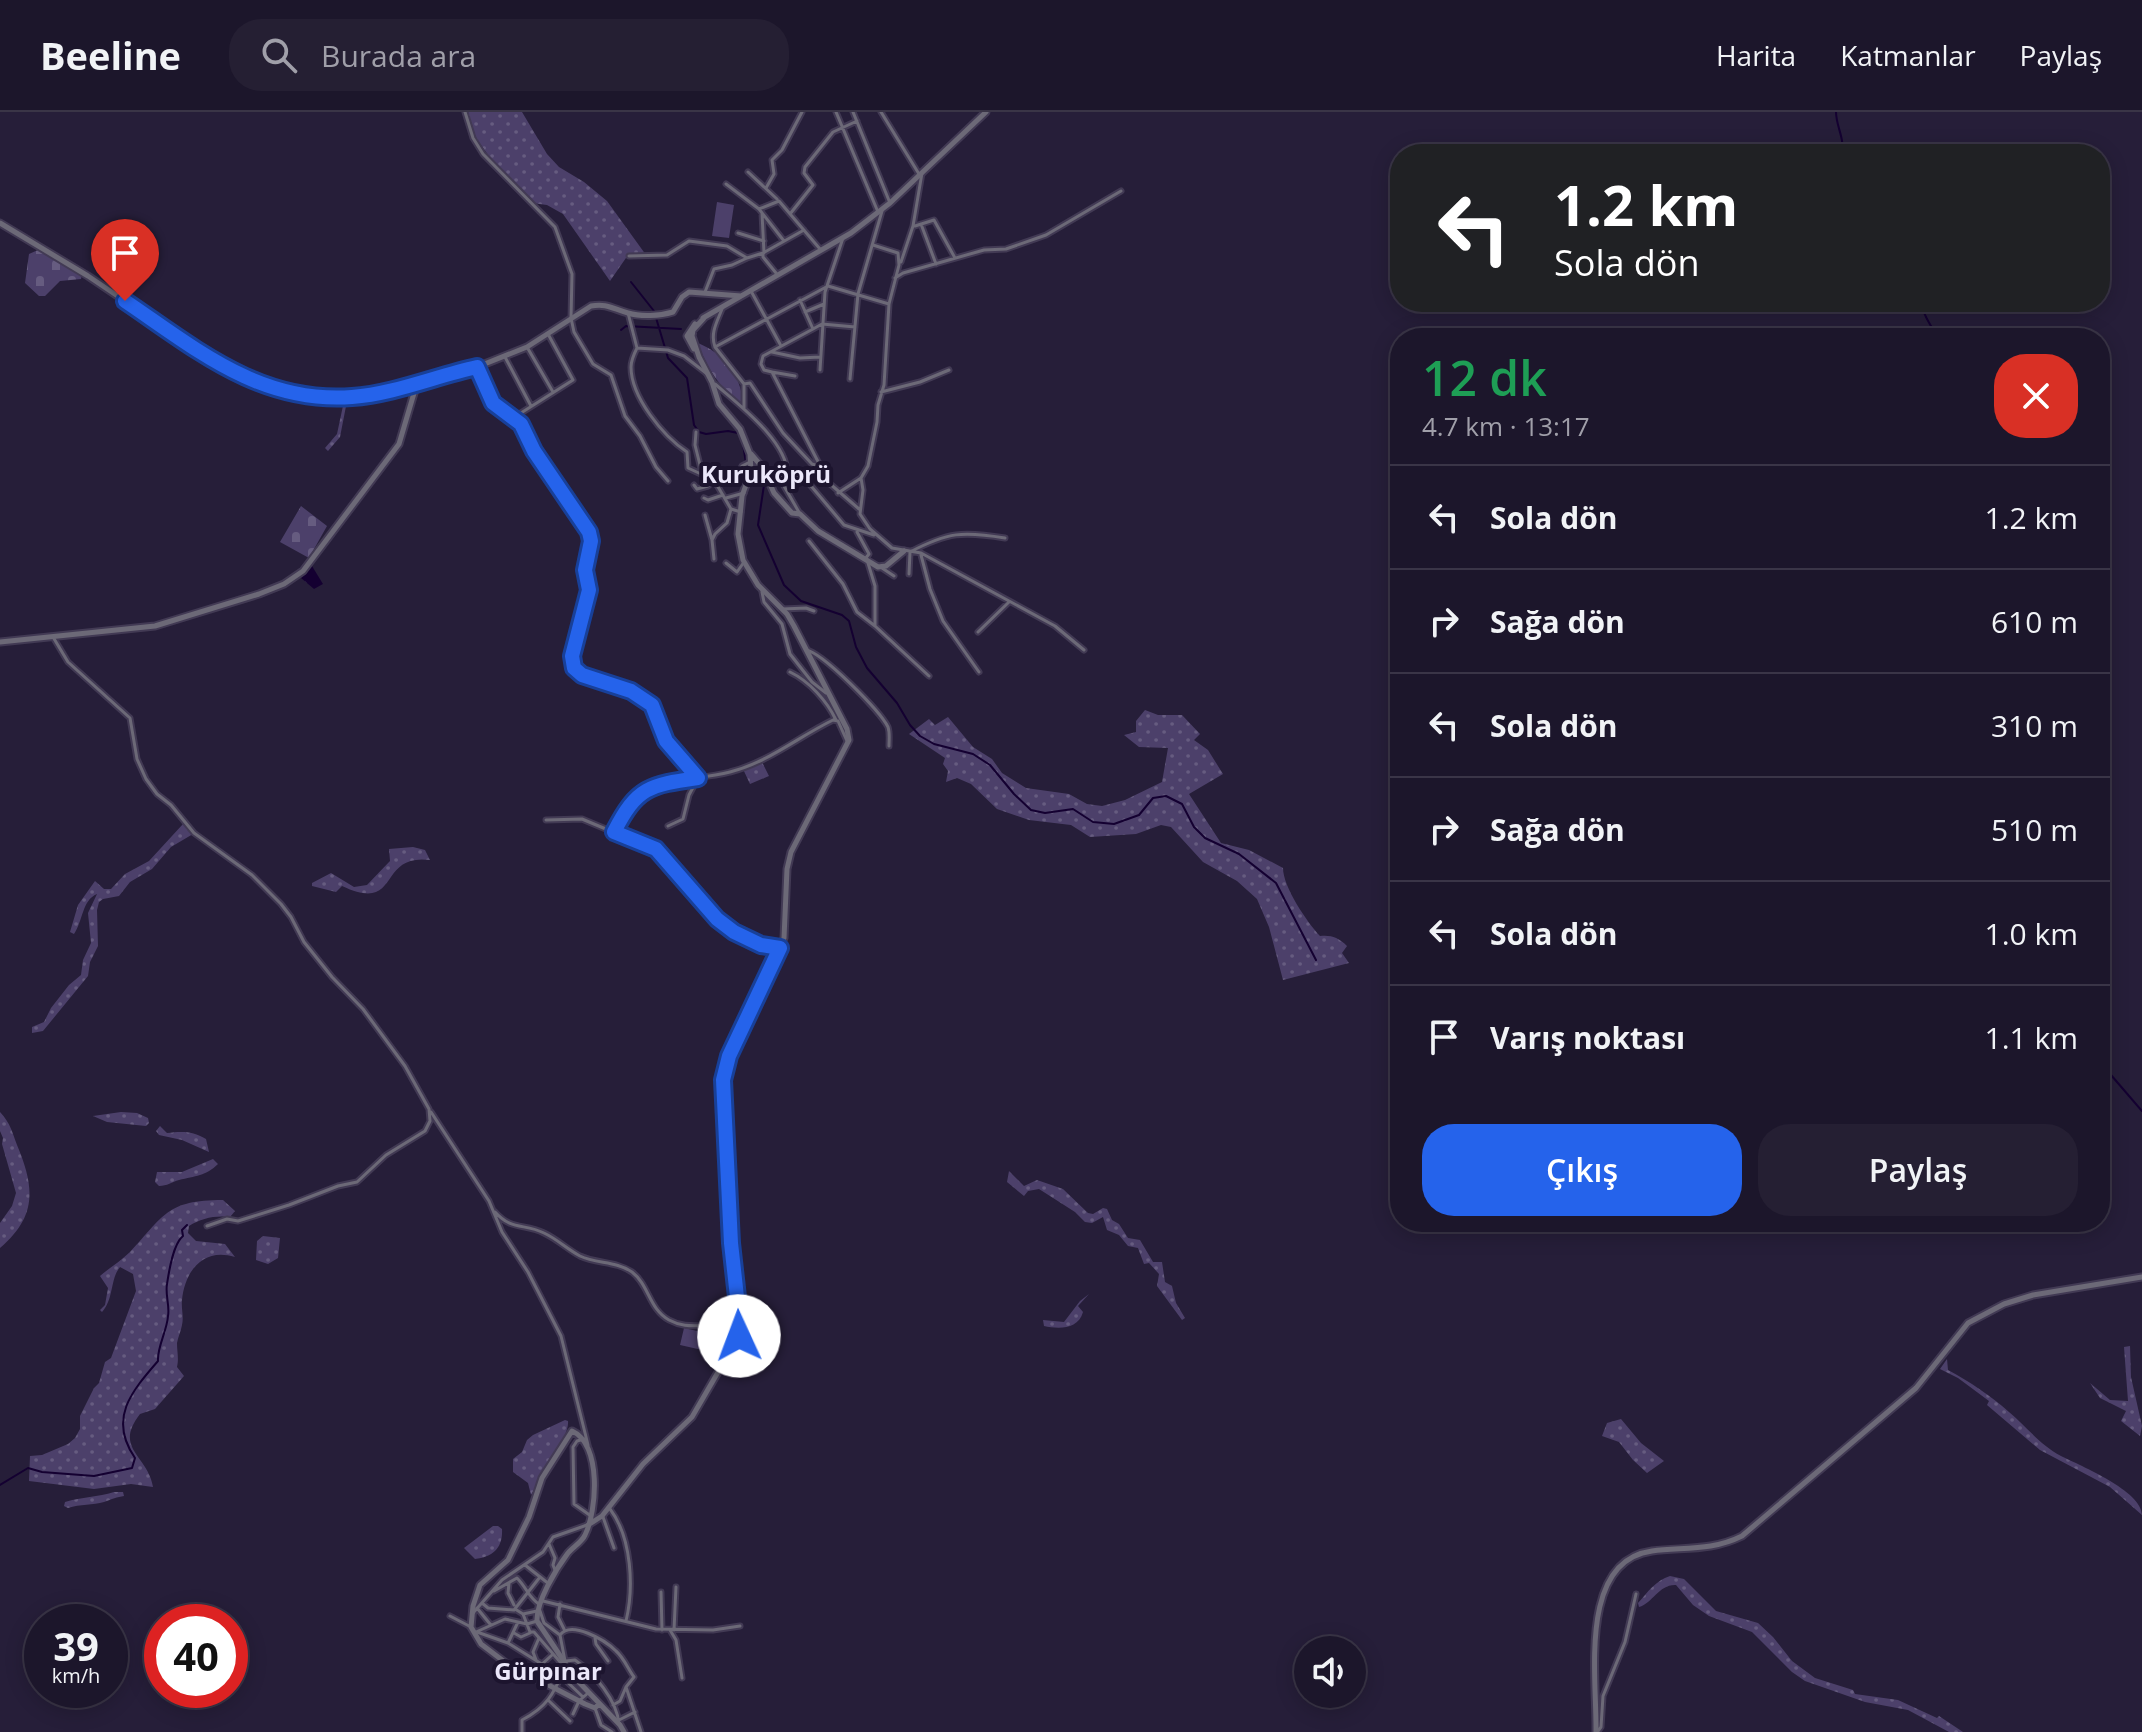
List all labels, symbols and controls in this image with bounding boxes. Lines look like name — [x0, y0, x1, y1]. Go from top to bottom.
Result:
search box — [229, 19, 789, 91]
text: Beeline — [40, 29, 181, 81]
icon: search — [257, 33, 301, 77]
text: Burada ara — [321, 35, 476, 76]
text: Harita — [1716, 36, 1796, 74]
text: Katmanlar — [1840, 36, 1976, 74]
text: Paylaş — [2020, 36, 2102, 74]
text: 1.2 km — [1554, 166, 1738, 242]
icon: left — [1422, 176, 1526, 280]
pin — [91, 219, 159, 301]
icon: arrive — [103, 231, 147, 275]
text: Sola dön — [1554, 238, 1700, 287]
text: 12 dk — [1422, 345, 1547, 410]
button: close — [1994, 354, 2078, 438]
text: 4.7 km · 13:17 — [1422, 408, 1590, 444]
district label: Kuruköprü — [701, 457, 831, 490]
icon: left — [1422, 495, 1466, 539]
text: Sola dön — [1490, 497, 1617, 538]
text: 1.2 km — [1984, 497, 2078, 538]
icon: right — [1422, 599, 1466, 643]
text: Sağa dön — [1490, 601, 1625, 642]
text: 610 m — [1991, 601, 2078, 642]
icon: left — [1422, 703, 1466, 747]
text: Sola dön — [1490, 705, 1617, 746]
text: 310 m — [1991, 705, 2078, 746]
icon: right — [1422, 807, 1466, 851]
text: Sağa dön — [1490, 809, 1625, 850]
text: 510 m — [1991, 809, 2078, 850]
icon: left — [1422, 911, 1466, 955]
text: Sola dön — [1490, 913, 1617, 954]
text: 1.0 km — [1984, 913, 2078, 954]
icon: arrive — [1422, 1015, 1466, 1059]
text: Varış noktası — [1490, 1017, 1685, 1058]
text: 1.1 km — [1984, 1017, 2078, 1058]
button: Çıkış — [1422, 1124, 1742, 1216]
button: Paylaş — [1758, 1124, 2078, 1216]
position arrow — [697, 1294, 781, 1378]
speed limit sign: 40 — [144, 1604, 248, 1708]
text: 39 — [53, 1618, 99, 1673]
map controls — [1294, 1636, 1366, 1708]
button: sound — [1294, 1636, 1366, 1708]
district label: Gürpınar — [494, 1654, 602, 1687]
text: km/h — [52, 1662, 100, 1689]

